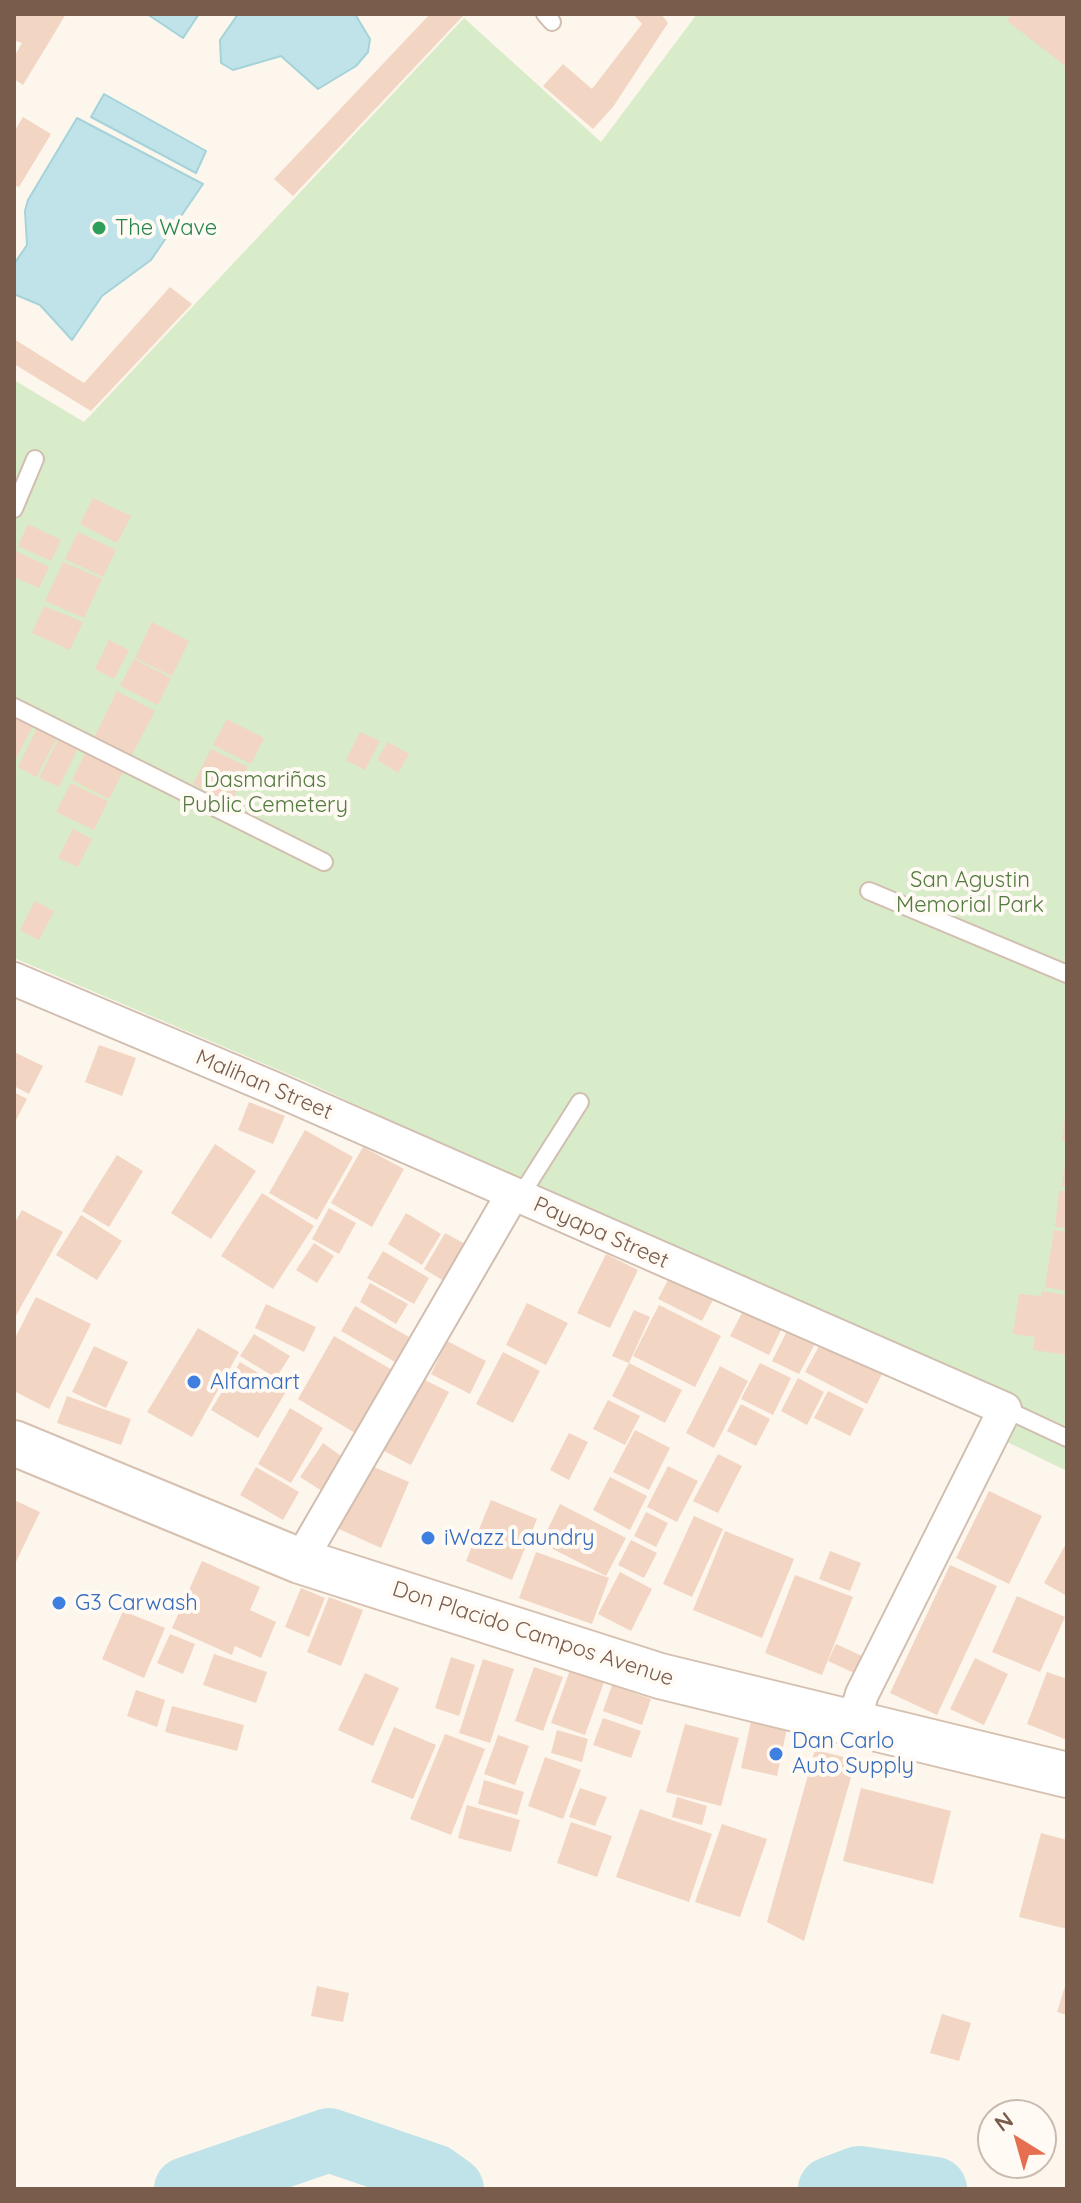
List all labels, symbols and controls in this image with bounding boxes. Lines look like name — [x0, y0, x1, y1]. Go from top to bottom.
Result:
place label: The Wave — [115, 215, 217, 241]
marker: The Wave — [90, 219, 108, 237]
park label: Dasmariñas Public Cemetery — [182, 767, 348, 818]
park label: San Agustin Memorial Park — [896, 867, 1044, 918]
street label: Malihan Street — [192, 1044, 336, 1126]
street label: Payapa Street — [529, 1191, 673, 1275]
place label: Alfamart — [210, 1369, 300, 1395]
marker: Alfamart — [185, 1373, 203, 1391]
place label: iWazz Laundry — [444, 1525, 595, 1551]
marker: iWazz Laundry — [419, 1529, 437, 1547]
street label: Don Placido Campos Avenue — [389, 1576, 677, 1692]
place label: G3 Carwash — [75, 1590, 198, 1616]
marker: G3 Carwash — [50, 1594, 68, 1612]
place label: Dan Carlo Auto Supply — [792, 1728, 914, 1780]
marker: Dan Carlo Auto Supply — [767, 1745, 785, 1763]
north arrow — [977, 2099, 1057, 2179]
text: N — [989, 2105, 1019, 2137]

